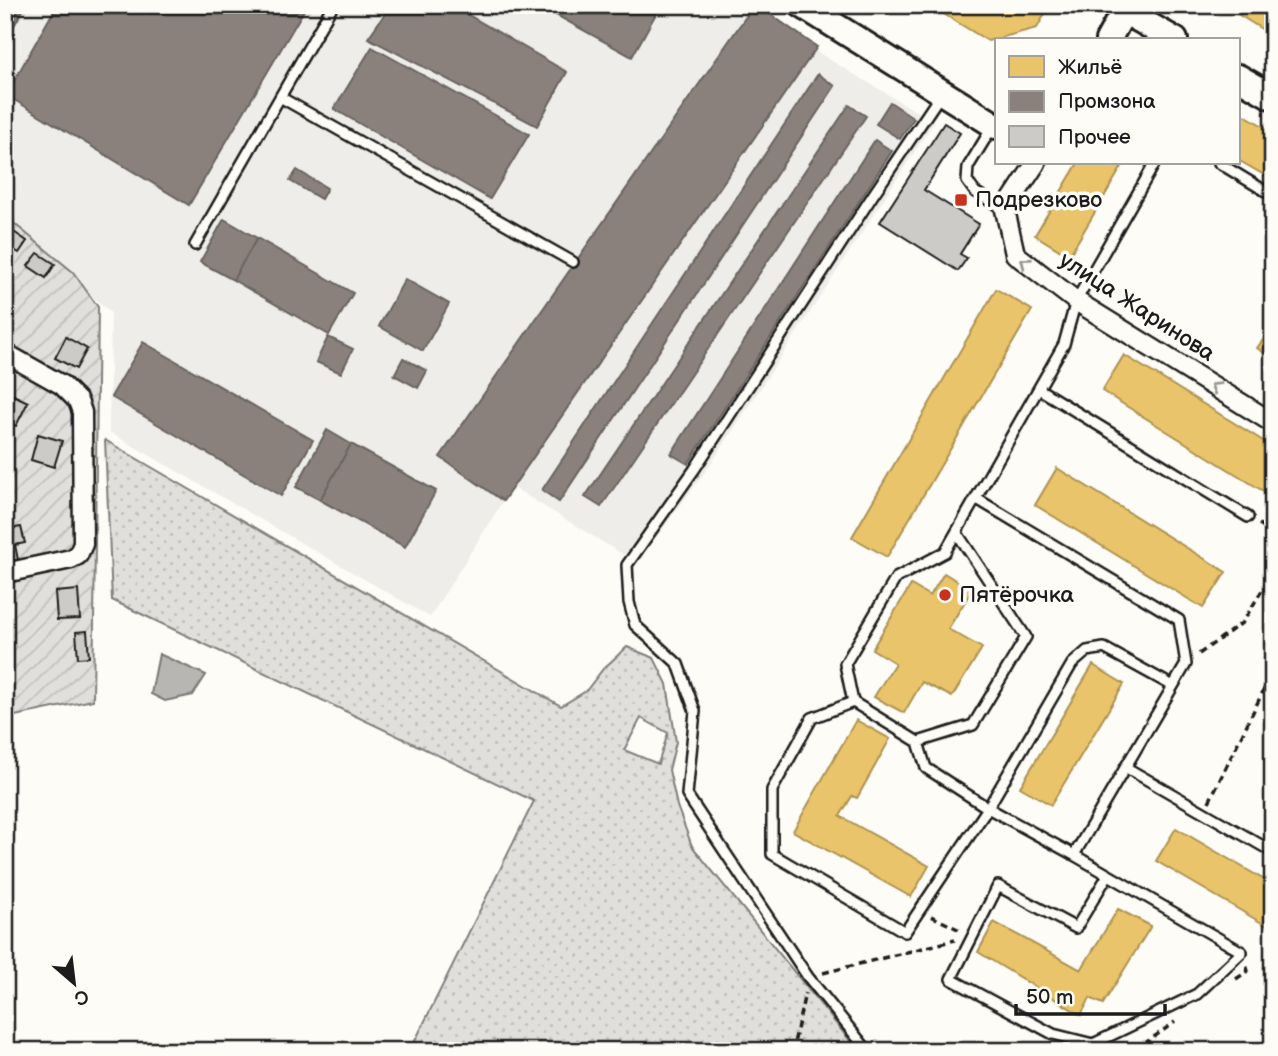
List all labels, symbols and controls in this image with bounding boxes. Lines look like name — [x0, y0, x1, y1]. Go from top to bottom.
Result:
legend — [995, 38, 1240, 164]
text: Жильё — [1058, 55, 1122, 80]
text: Промзона — [1058, 89, 1156, 114]
text: Прочее — [1058, 125, 1131, 150]
place label: Подрезково — [975, 186, 1102, 214]
marker: Подрезково — [953, 192, 969, 208]
street label: улица Жаринова — [1054, 246, 1220, 368]
one-way arrow — [1021, 257, 1033, 270]
one-way arrow — [1209, 383, 1222, 396]
place label: Пятёрочка — [959, 581, 1075, 609]
marker: Пятёрочка — [937, 587, 953, 603]
north arrow — [38, 948, 108, 1018]
scale bar — [1016, 972, 1164, 1016]
text: С — [70, 983, 93, 1010]
text: 50 m — [1026, 985, 1073, 1010]

